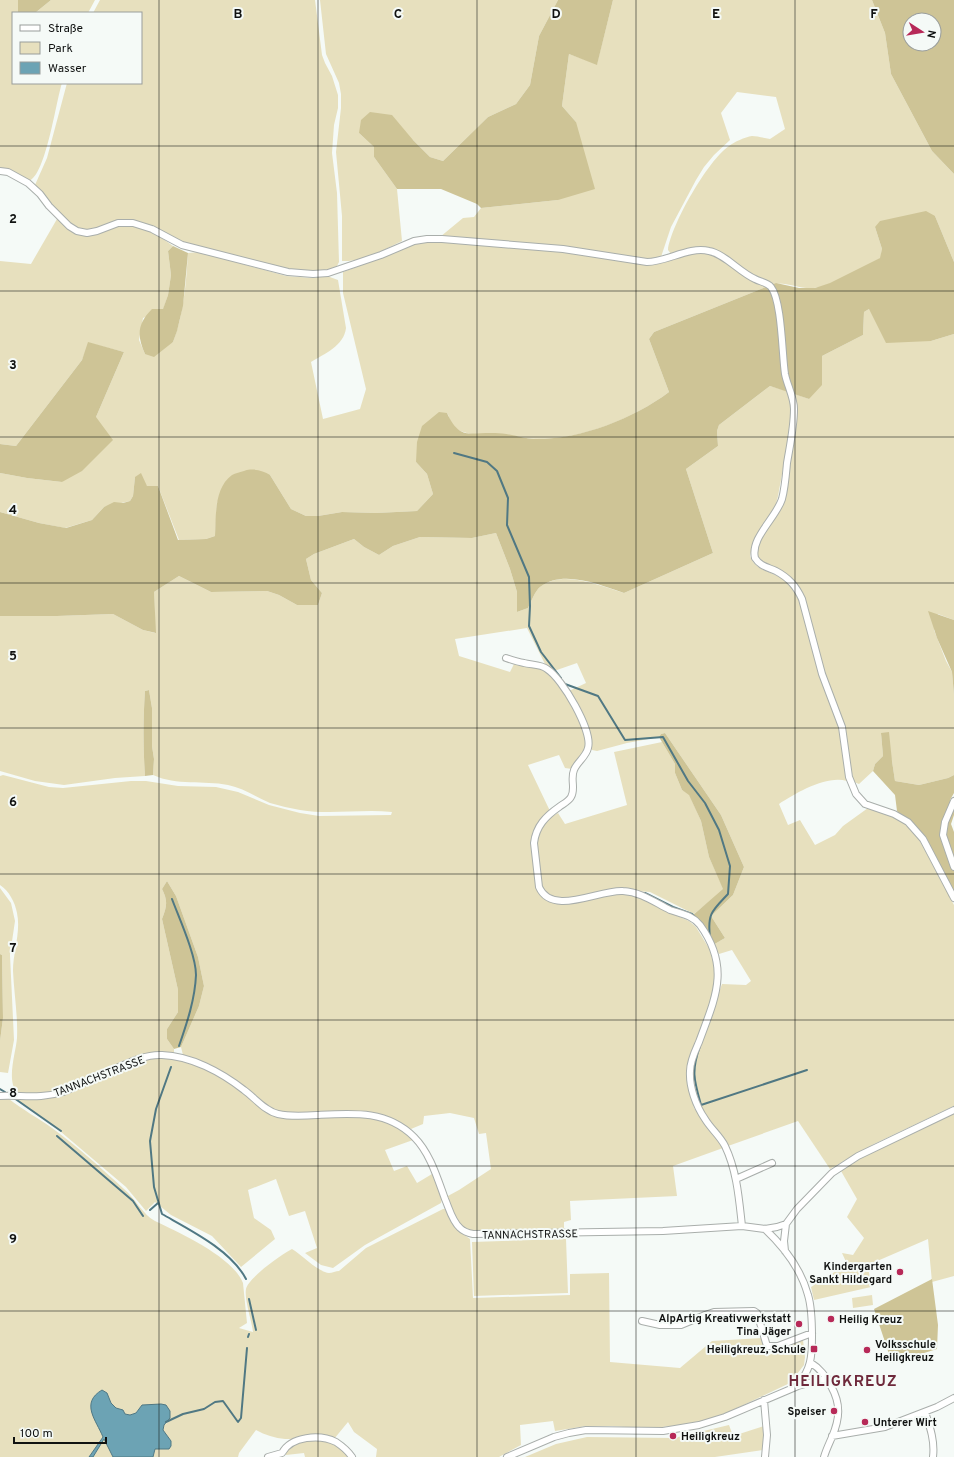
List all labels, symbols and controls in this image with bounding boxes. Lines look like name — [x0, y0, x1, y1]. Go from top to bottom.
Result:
text: B — [234, 7, 243, 23]
text: C — [394, 7, 402, 23]
text: D — [551, 7, 561, 23]
text: E — [712, 7, 720, 23]
text: F — [870, 7, 878, 23]
legend — [12, 12, 142, 84]
north arrow — [902, 12, 942, 52]
text: Straße — [48, 21, 83, 37]
text: N — [923, 29, 938, 39]
text: Park — [48, 41, 73, 57]
text: Wasser — [48, 61, 87, 77]
text: 2 — [9, 212, 17, 228]
text: 3 — [9, 358, 17, 374]
text: 4 — [9, 503, 17, 519]
text: 5 — [9, 649, 17, 665]
text: 6 — [9, 795, 17, 811]
text: 7 — [10, 941, 17, 957]
street label: TANNACHSTRASSE — [52, 1053, 147, 1101]
text: 8 — [9, 1086, 17, 1102]
street label: TANNACHSTRASSE — [482, 1227, 578, 1243]
text: 9 — [9, 1232, 17, 1248]
place label: Kindergarten Sankt Hildegard — [809, 1260, 892, 1287]
marker: Kindergarten Sankt Hildegard — [895, 1267, 905, 1277]
place label: AlpArtig Kreativwerkstatt Tina Jäger — [658, 1312, 791, 1339]
place label: Heilig Kreuz — [839, 1313, 902, 1327]
marker: Heilig Kreuz — [826, 1314, 836, 1324]
marker: AlpArtig Kreativwerkstatt Tina Jäger — [794, 1319, 804, 1329]
place label: Volksschule Heiligkreuz — [875, 1338, 936, 1365]
place label: Heiligkreuz, Schule — [707, 1343, 806, 1357]
marker: Heiligkreuz, Schule — [809, 1344, 819, 1354]
marker: Volksschule Heiligkreuz — [862, 1345, 872, 1355]
district label: HEILIGKREUZ — [788, 1373, 898, 1392]
place label: Speiser — [788, 1405, 826, 1419]
marker: Speiser — [829, 1406, 839, 1416]
place label: Unterer Wirt — [873, 1416, 937, 1430]
marker: Unterer Wirt — [860, 1417, 870, 1427]
scale bar — [14, 1419, 106, 1445]
text: 100 m — [20, 1426, 53, 1442]
place label: Heiligkreuz — [681, 1430, 740, 1444]
marker: Heiligkreuz — [668, 1431, 678, 1441]

